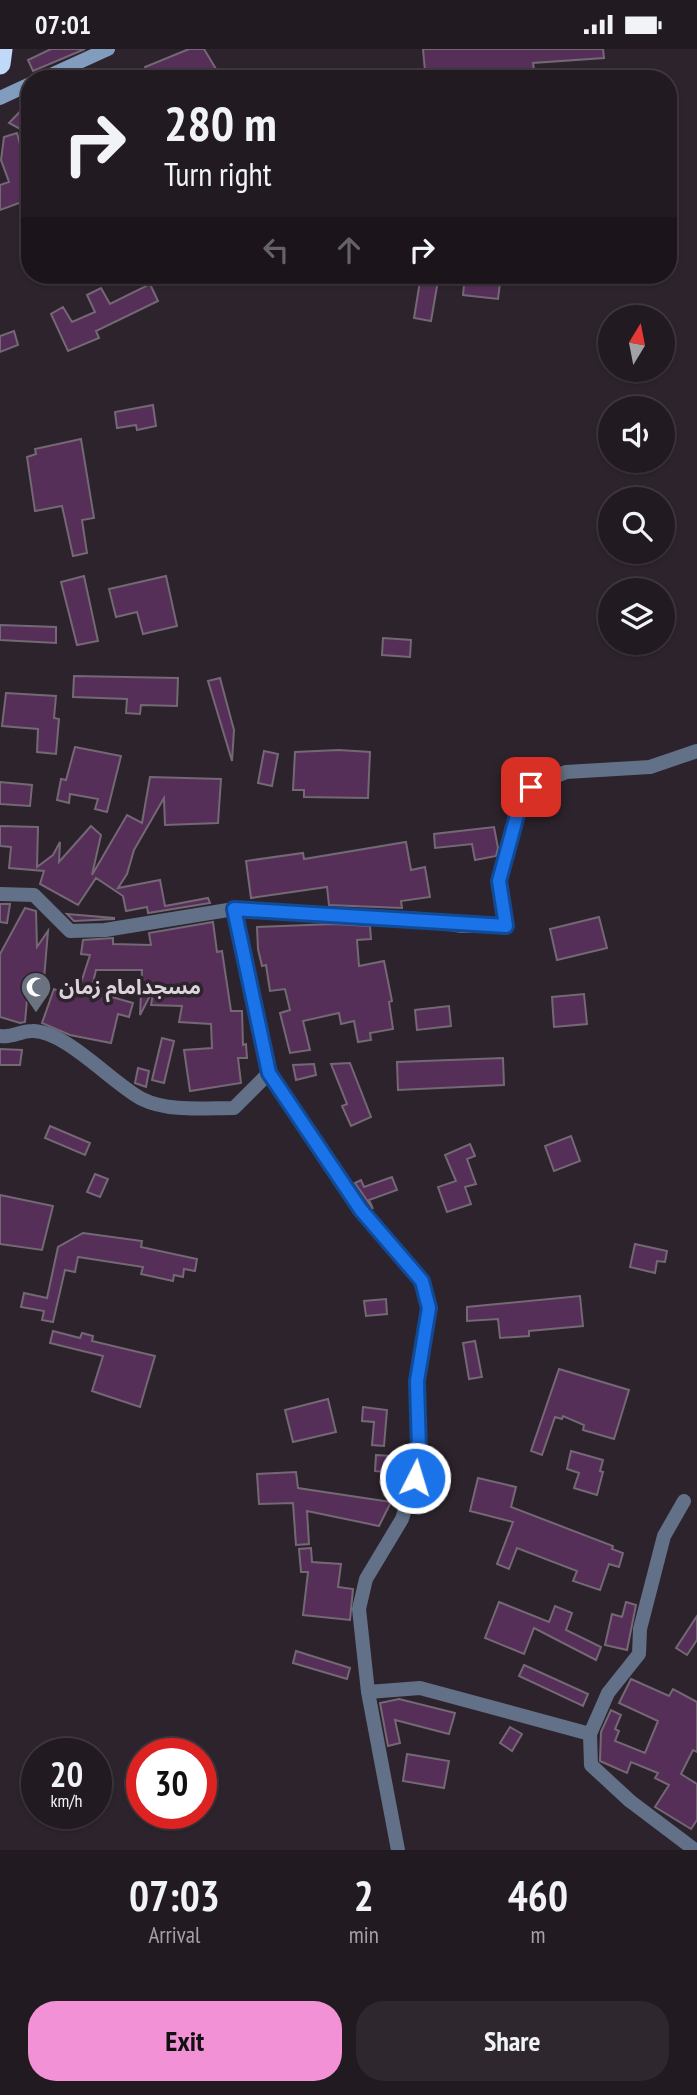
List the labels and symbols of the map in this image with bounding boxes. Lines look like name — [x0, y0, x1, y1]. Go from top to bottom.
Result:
north arrow — [598, 305, 676, 381]
pin — [501, 757, 561, 817]
mosque icon: مسجدامام زمان — [19, 970, 53, 1014]
place label: مسجدامام زمان — [59, 973, 201, 1003]
position arrow — [378, 1441, 452, 1515]
speed limit sign: 30 — [126, 1738, 217, 1829]

